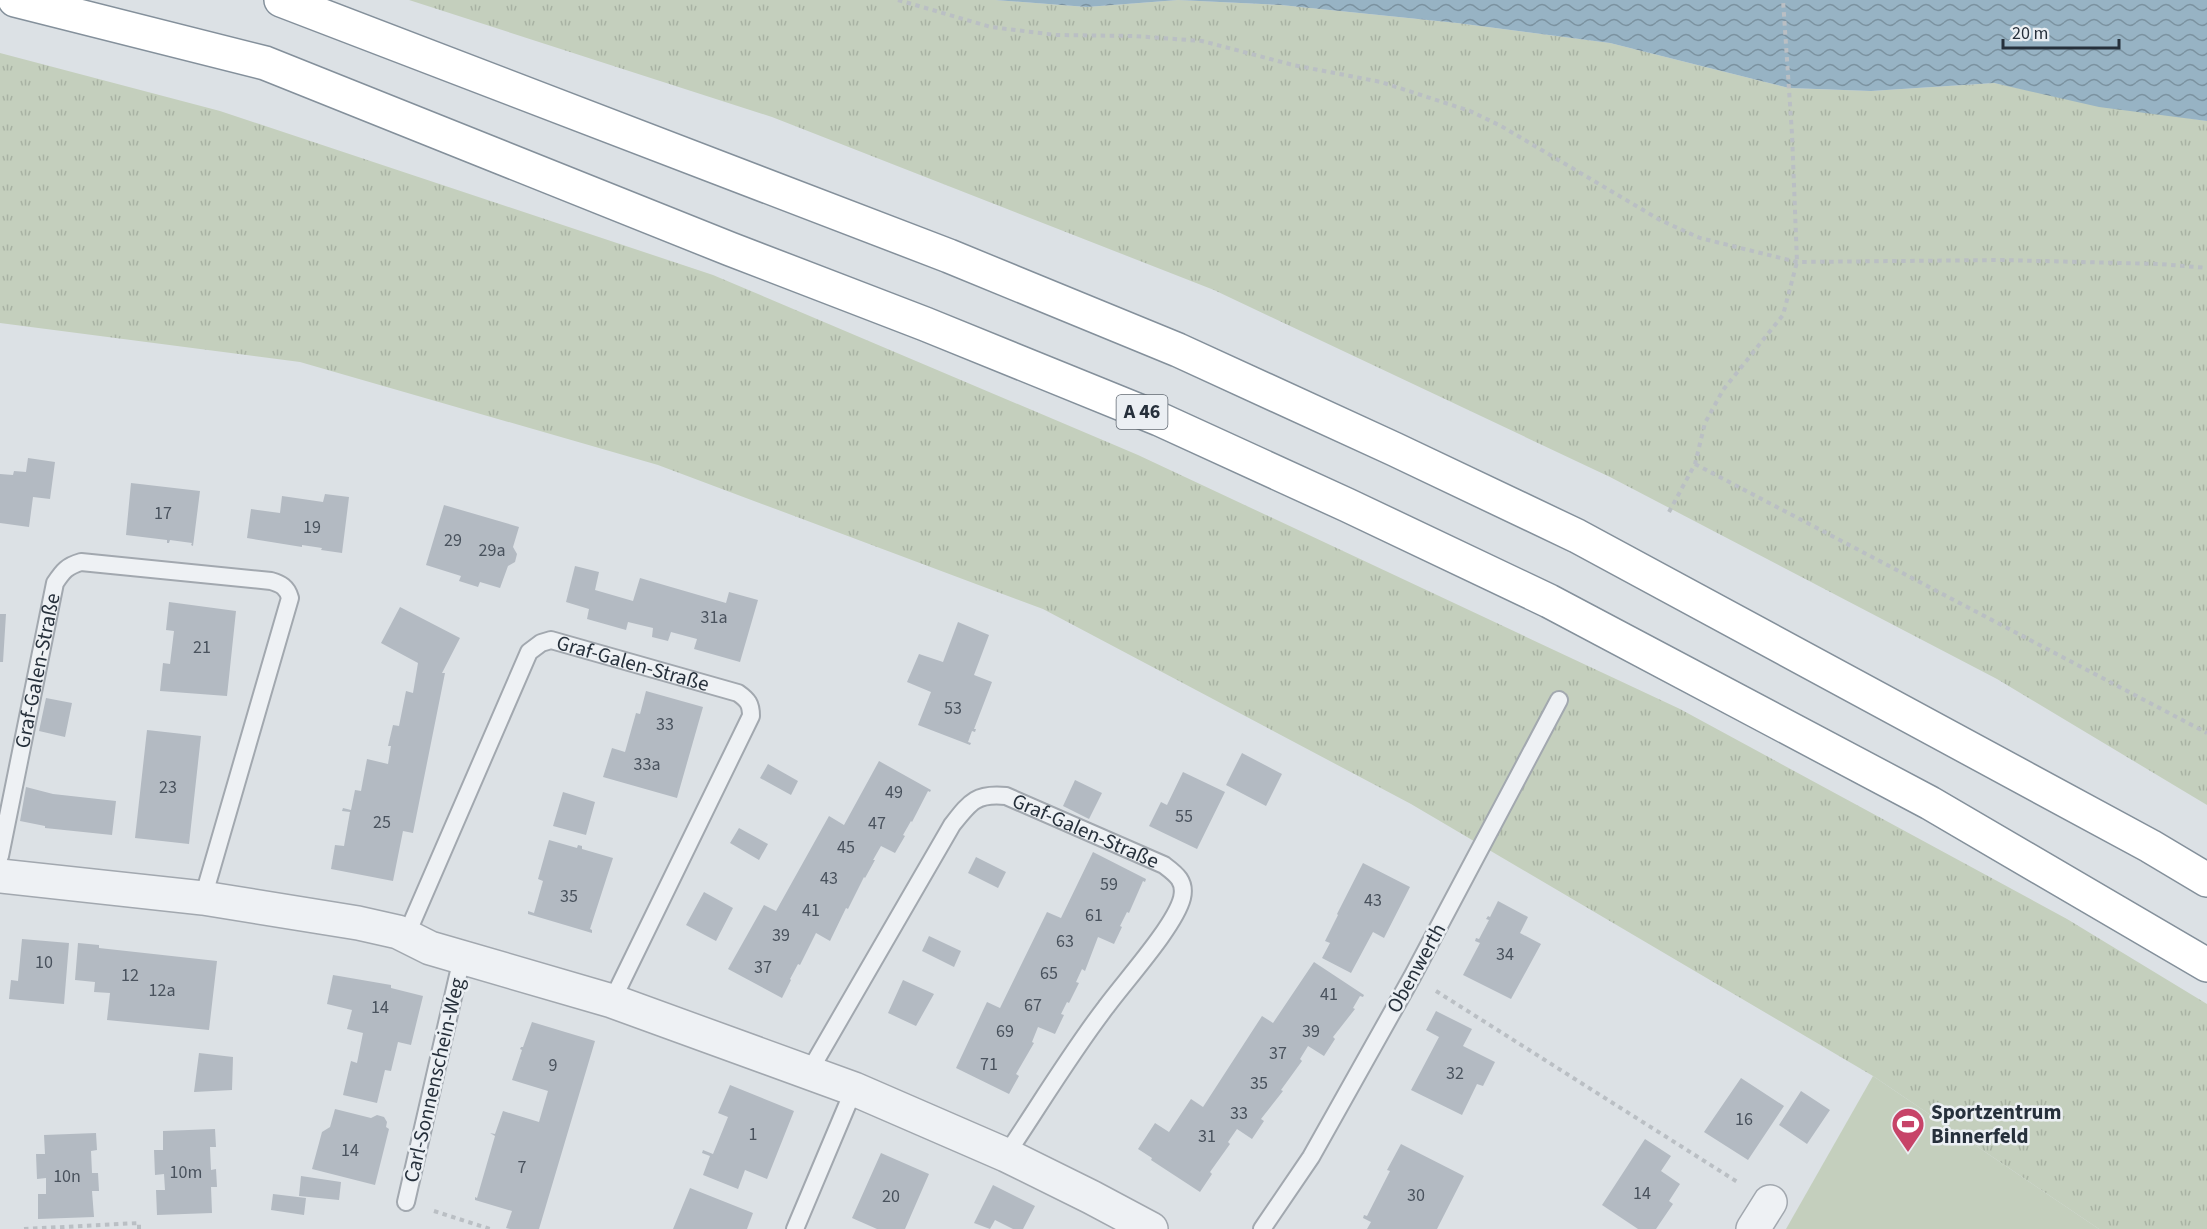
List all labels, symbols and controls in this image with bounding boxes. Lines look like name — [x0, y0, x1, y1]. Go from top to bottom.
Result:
scale bar — [2003, 12, 2118, 50]
text: 20 m — [2012, 21, 2048, 46]
road number: A 46 — [1116, 395, 1168, 429]
house number: 17 — [154, 501, 172, 526]
house number: 19 — [303, 515, 321, 540]
house number: 29 — [444, 528, 462, 553]
house number: 29a — [479, 538, 505, 563]
street label: Graf-Galen-Straße — [7, 591, 68, 751]
house number: 31a — [701, 605, 727, 630]
street label: Graf-Galen-Straße — [553, 627, 713, 699]
house number: 21 — [193, 635, 211, 660]
house number: 53 — [944, 696, 962, 721]
house number: 33 — [656, 712, 674, 737]
house number: 33a — [634, 752, 660, 777]
house number: 23 — [159, 775, 177, 800]
house number: 49 — [885, 780, 903, 805]
street label: Graf-Galen-Straße — [1007, 786, 1164, 876]
house number: 55 — [1175, 804, 1193, 829]
house number: 25 — [373, 810, 391, 835]
house number: 47 — [868, 811, 886, 836]
house number: 45 — [837, 835, 855, 860]
house number: 43 — [820, 866, 838, 891]
house number: 59 — [1100, 872, 1118, 897]
house number: 35 — [560, 884, 578, 909]
house number: 43 — [1364, 888, 1382, 913]
house number: 41 — [802, 898, 820, 923]
house number: 61 — [1085, 903, 1103, 928]
street label: Obenwerth — [1379, 918, 1453, 1018]
house number: 39 — [772, 923, 790, 948]
house number: 63 — [1056, 929, 1074, 954]
house number: 34 — [1496, 942, 1514, 967]
house number: 10 — [35, 950, 53, 975]
house number: 37 — [754, 955, 772, 980]
house number: 65 — [1040, 961, 1058, 986]
house number: 12 — [121, 963, 139, 988]
street label: Carl-Sonnenschein-Weg — [396, 974, 472, 1185]
house number: 12a — [149, 978, 175, 1003]
house number: 41 — [1320, 982, 1338, 1007]
house number: 67 — [1024, 993, 1042, 1018]
house number: 14 — [371, 995, 389, 1020]
house number: 69 — [996, 1019, 1014, 1044]
house number: 39 — [1302, 1019, 1320, 1044]
house number: 37 — [1269, 1041, 1287, 1066]
house number: 71 — [980, 1052, 998, 1077]
house number: 9 — [549, 1053, 558, 1078]
house number: 32 — [1446, 1061, 1464, 1086]
house number: 35 — [1250, 1071, 1268, 1096]
place label: Sportzentrum Binnerfeld — [1931, 1097, 2061, 1151]
house number: 33 — [1230, 1101, 1248, 1126]
sports icon: Sportzentrum Binnerfeld — [1890, 1106, 1926, 1153]
house number: 16 — [1735, 1107, 1753, 1132]
house number: 1 — [749, 1122, 757, 1147]
house number: 31 — [1198, 1124, 1216, 1149]
house number: 14 — [341, 1138, 359, 1163]
house number: 7 — [518, 1155, 527, 1180]
house number: 10m — [170, 1160, 202, 1185]
house number: 10n — [53, 1164, 81, 1189]
house number: 14 — [1633, 1181, 1651, 1206]
house number: 30 — [1407, 1183, 1425, 1208]
house number: 20 — [882, 1184, 900, 1209]

